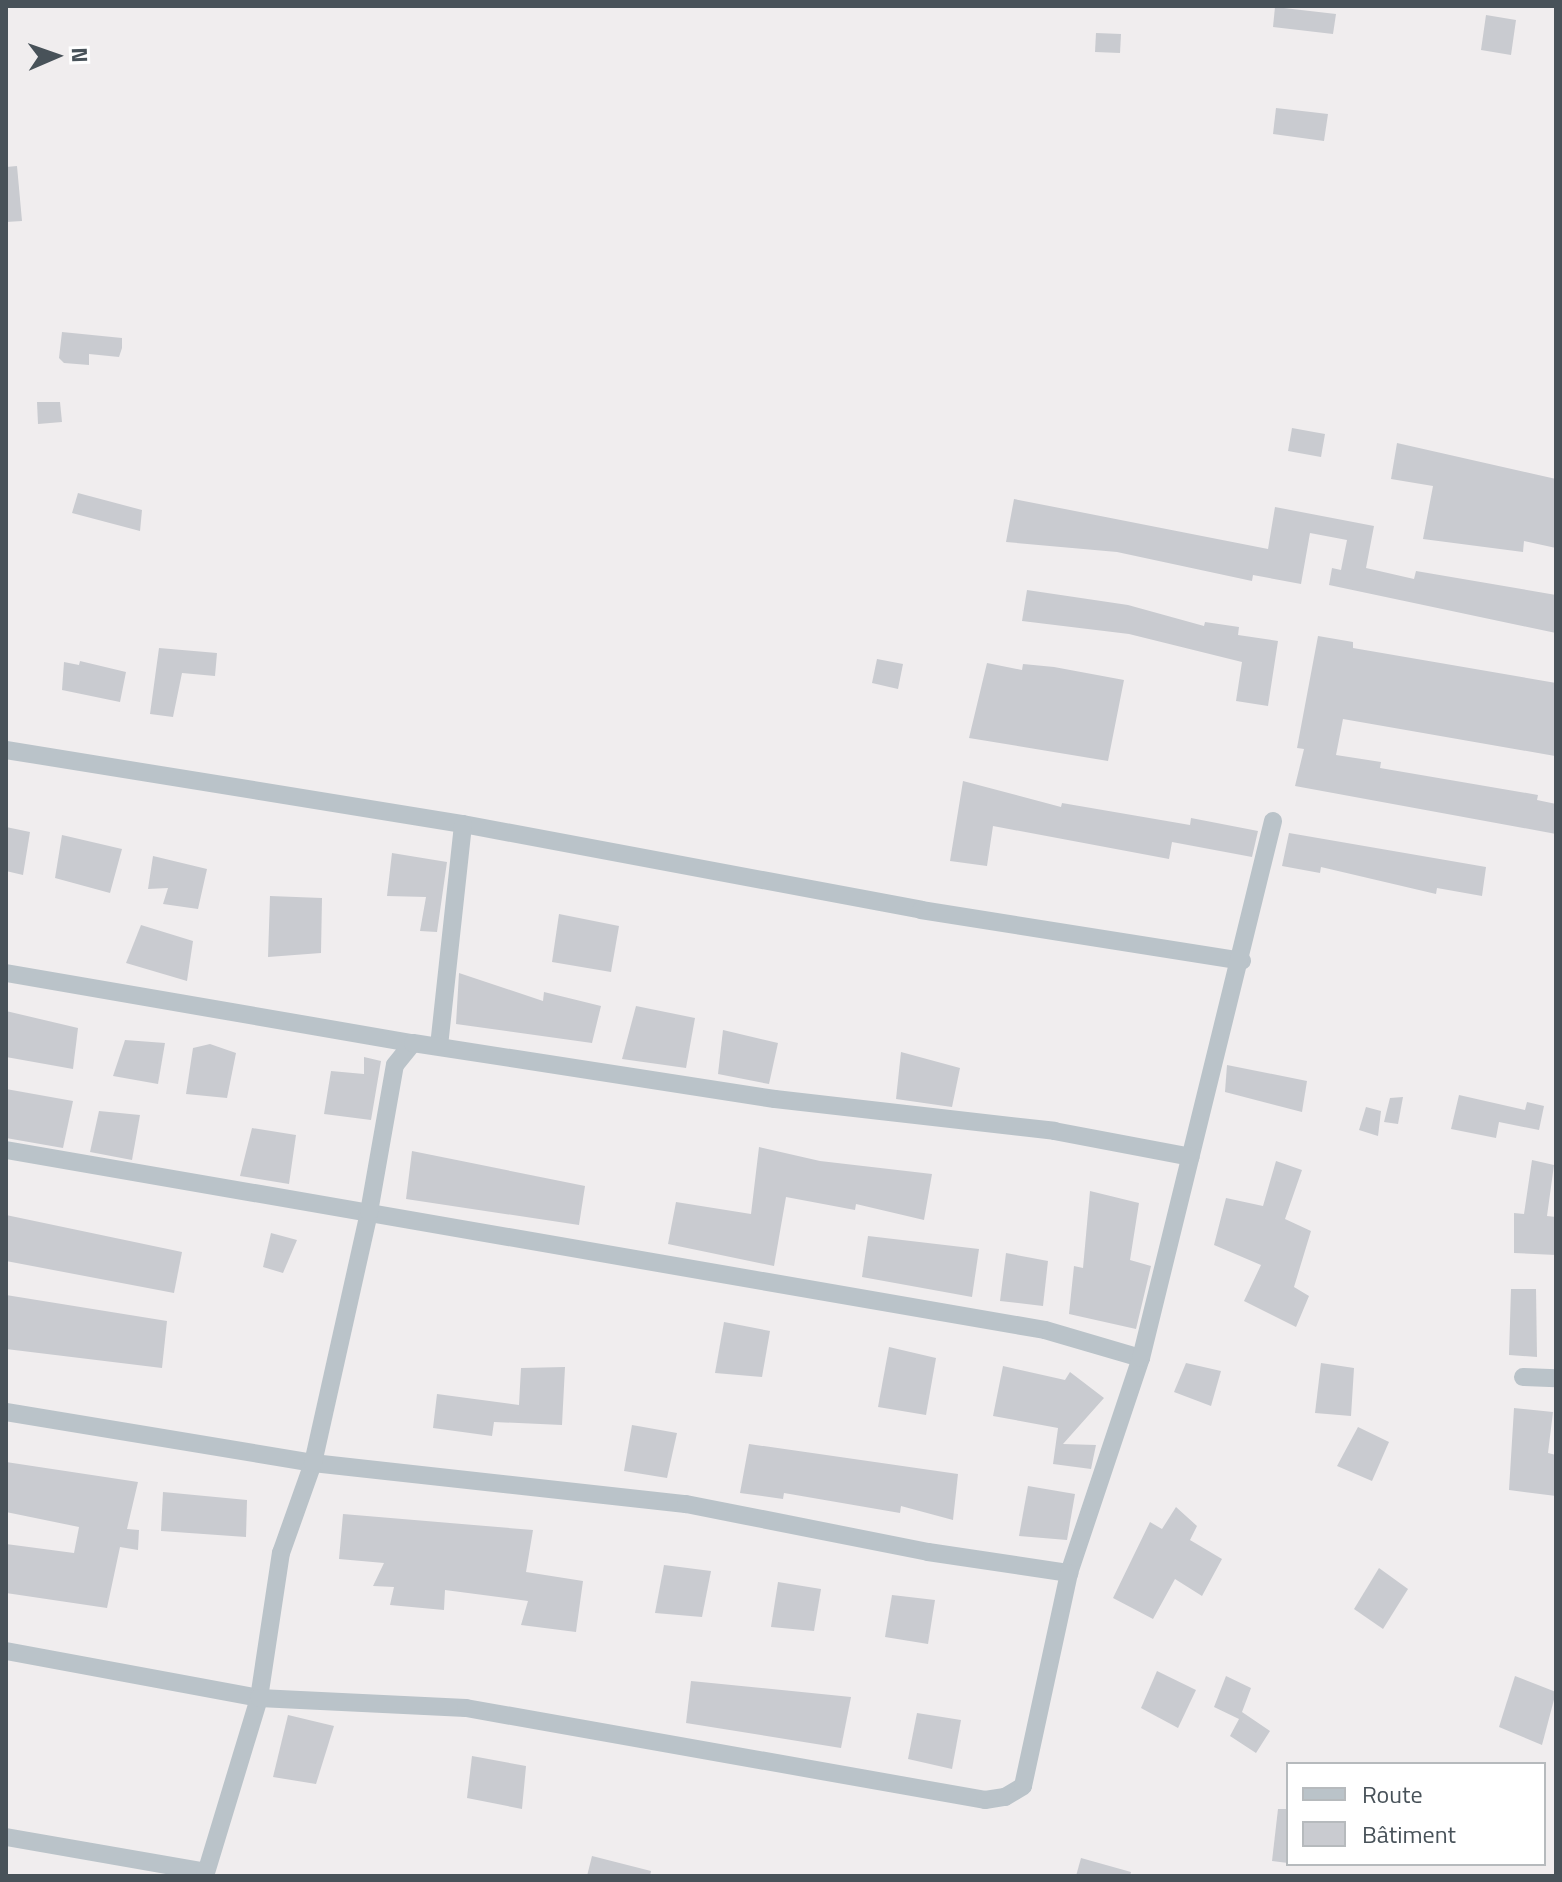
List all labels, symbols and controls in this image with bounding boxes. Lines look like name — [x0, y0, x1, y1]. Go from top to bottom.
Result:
north arrow — [16, 16, 96, 96]
text: N — [63, 47, 97, 63]
legend — [1286, 1762, 1546, 1866]
text: Route — [1362, 1776, 1423, 1812]
text: Bâtiment — [1362, 1816, 1456, 1852]

